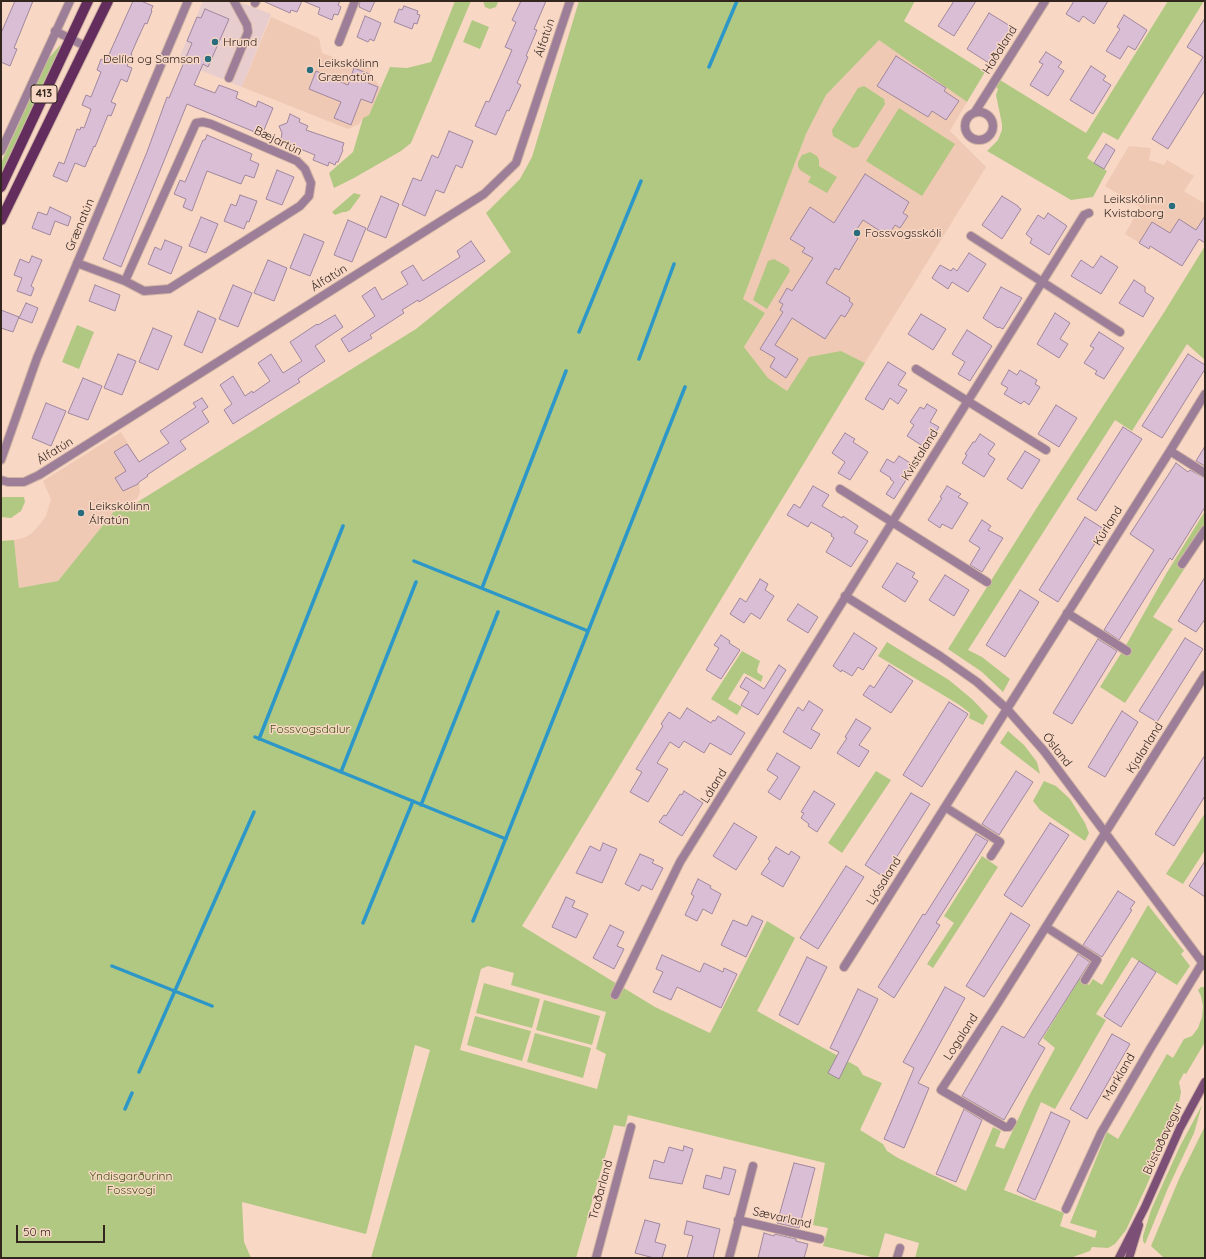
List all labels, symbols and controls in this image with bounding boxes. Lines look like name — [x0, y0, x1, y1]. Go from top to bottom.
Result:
street label: Álfatún — [532, 17, 558, 59]
street label: Haðaland — [980, 23, 1020, 77]
place label: Hrund — [223, 35, 257, 49]
marker: Hrund — [210, 37, 220, 47]
place label: Delíla og Samson — [103, 52, 200, 66]
marker: Delíla og Samson — [203, 54, 213, 64]
place label: Leikskólinn Grænatún — [318, 56, 379, 84]
marker: Leikskólinn Grænatún — [305, 65, 315, 75]
road number: 413 — [31, 85, 57, 103]
street label: Bæjartún — [252, 123, 304, 159]
place label: Leikskólinn Kvistaborg — [1103, 192, 1164, 220]
street label: Grænatún — [62, 196, 98, 254]
marker: Leikskólinn Kvistaborg — [1167, 201, 1177, 211]
place label: Fossvogsskóli — [865, 226, 941, 240]
marker: Fossvogsskóli — [852, 228, 862, 238]
street label: Álfatún — [308, 261, 350, 295]
street label: Kvistaland — [898, 427, 942, 483]
street label: Álfatún — [34, 434, 76, 468]
place label: Leikskólinn Álfatún — [89, 499, 150, 527]
street label: Kúrland — [1090, 504, 1126, 548]
marker: Leikskólinn Álfatún — [76, 508, 86, 518]
street label: Kjalarland — [1124, 720, 1166, 776]
park label: Fossvogsdalur — [270, 722, 350, 736]
street label: Ósland — [1039, 730, 1075, 770]
street label: Láland — [698, 766, 730, 806]
street label: Ljósaland — [864, 854, 904, 908]
street label: Logaland — [941, 1011, 981, 1063]
street label: Markland — [1100, 1051, 1138, 1103]
street label: Bústaðavegur — [1140, 1101, 1186, 1177]
street label: Traðarland — [586, 1159, 616, 1221]
park label: Yndisgarðurinn Fossvogi — [90, 1169, 172, 1197]
street label: Sævarland — [751, 1204, 813, 1232]
scale bar — [18, 1217, 107, 1243]
text: 50 m — [23, 1224, 51, 1239]

